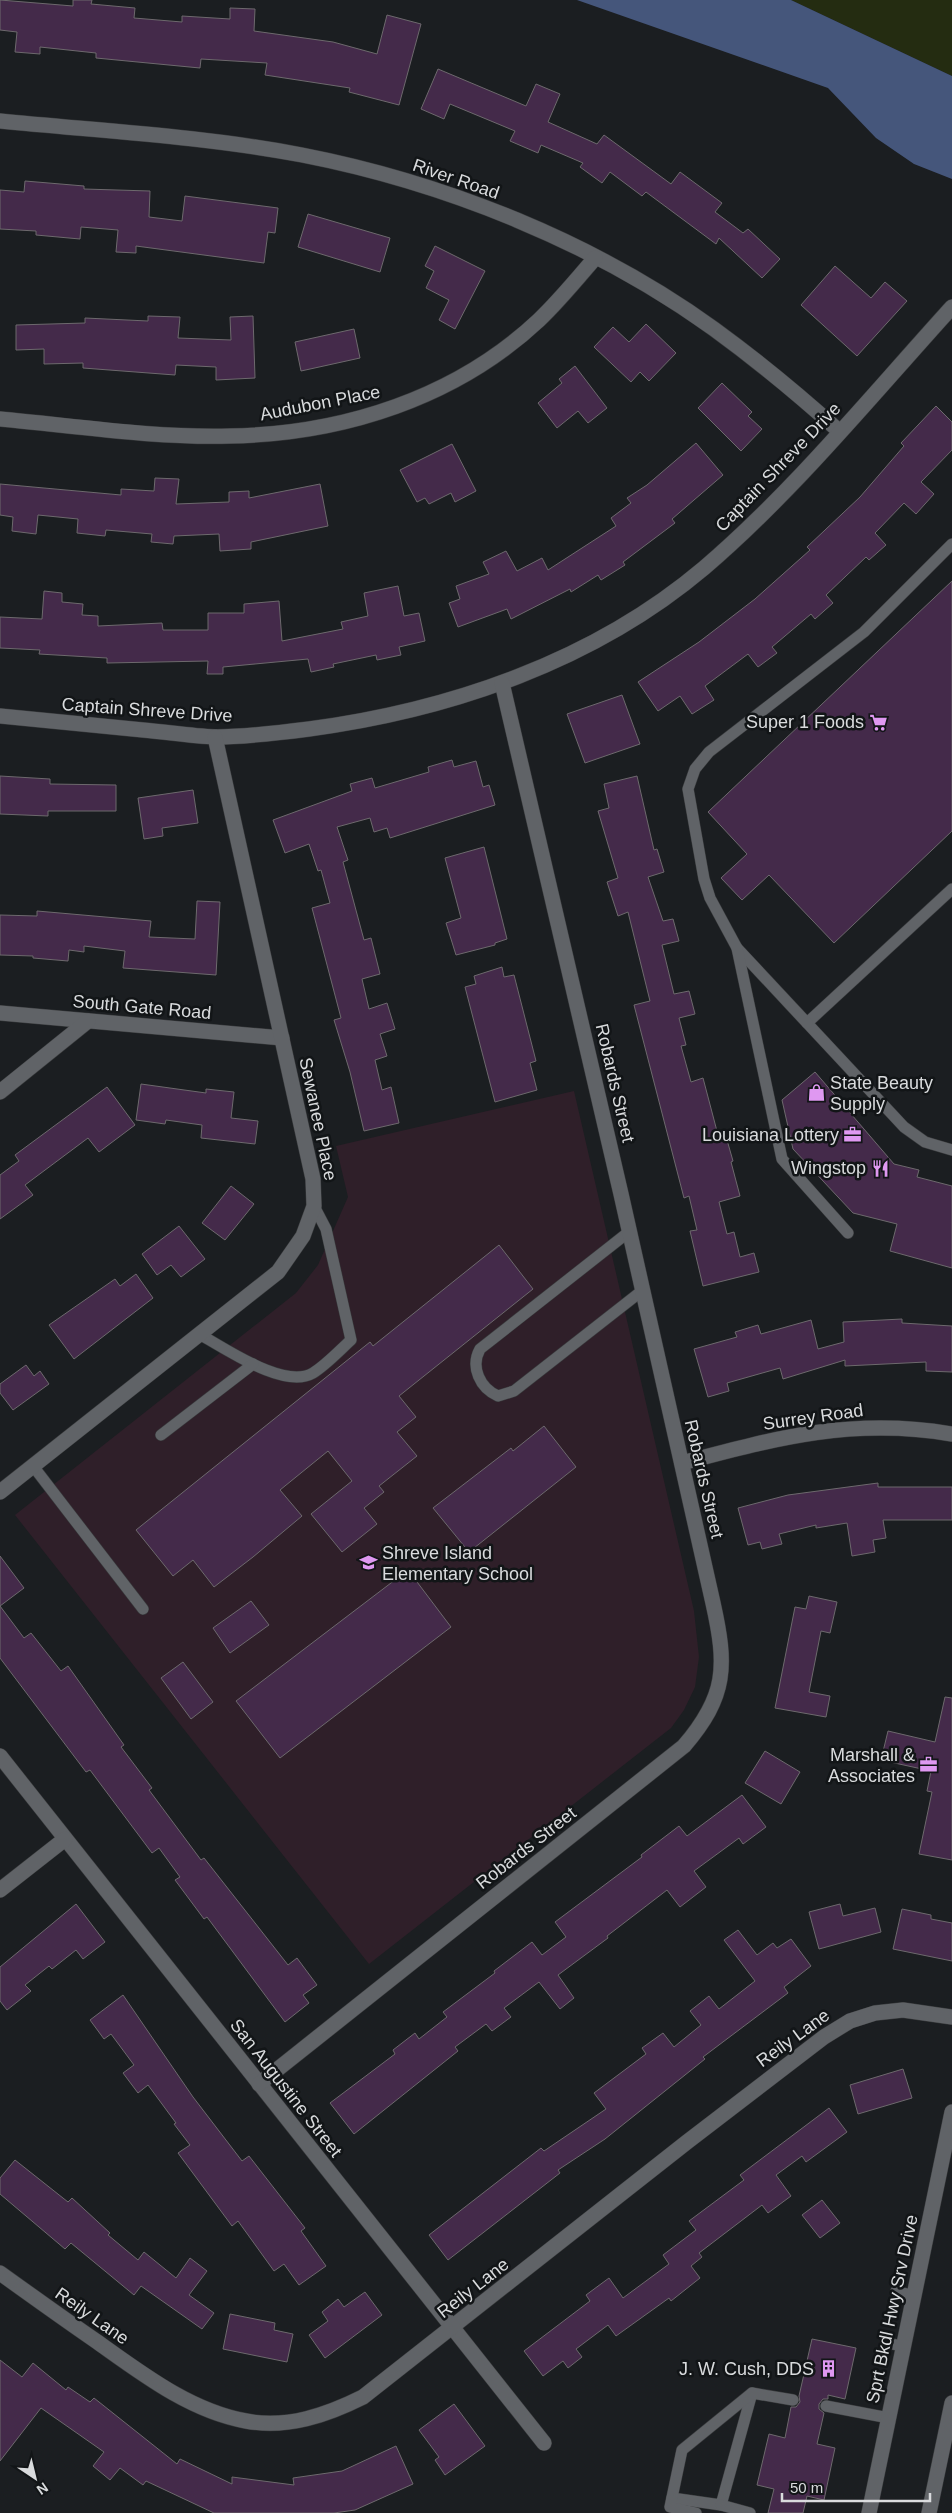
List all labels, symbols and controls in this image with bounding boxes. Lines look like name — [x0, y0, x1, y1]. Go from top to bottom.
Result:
street label: River Road — [410, 155, 502, 203]
street label: Audubon Place — [258, 382, 382, 424]
street label: Captain Shreve Drive — [711, 399, 845, 535]
street label: Captain Shreve Drive — [61, 694, 233, 726]
place label: Super 1 Foods — [746, 712, 864, 732]
supermarket icon: Super 1 Foods — [868, 712, 888, 732]
street label: South Gate Road — [72, 991, 212, 1023]
street label: Robards Street — [592, 1022, 638, 1144]
street label: Sewanee Place — [295, 1056, 341, 1182]
place label: State Beauty Supply — [830, 1073, 933, 1114]
shop icon: State Beauty Supply — [806, 1083, 826, 1103]
place label: Louisiana Lottery — [702, 1125, 839, 1145]
office icon: Louisiana Lottery — [843, 1125, 863, 1145]
place label: Wingstop — [791, 1158, 866, 1178]
restaurant icon: Wingstop — [870, 1158, 890, 1178]
street label: Surrey Road — [762, 1400, 864, 1434]
street label: Robards Street — [681, 1418, 727, 1540]
place label: Shreve Island Elementary School — [382, 1543, 533, 1584]
school or university icon: Shreve Island Elementary School — [358, 1553, 378, 1573]
place label: Marshall & Associates — [828, 1745, 915, 1786]
office icon: Marshall & Associates — [919, 1755, 939, 1775]
street label: Robards Street — [472, 1803, 580, 1893]
street label: Reily Lane — [753, 2005, 833, 2071]
street label: San Augustine Street — [226, 2015, 346, 2161]
street label: Sprt Bkdl Hwy Srv Drive — [862, 2213, 922, 2405]
street label: Reily Lane — [433, 2254, 513, 2322]
street label: Reily Lane — [51, 2283, 133, 2349]
place label: J. W. Cush, DDS — [679, 2359, 814, 2379]
building icon: J. W. Cush, DDS — [818, 2359, 838, 2379]
north arrow — [10, 2453, 60, 2503]
scale bar — [782, 2470, 930, 2502]
text: N — [34, 2479, 51, 2498]
text: 50 m — [790, 2479, 823, 2496]

